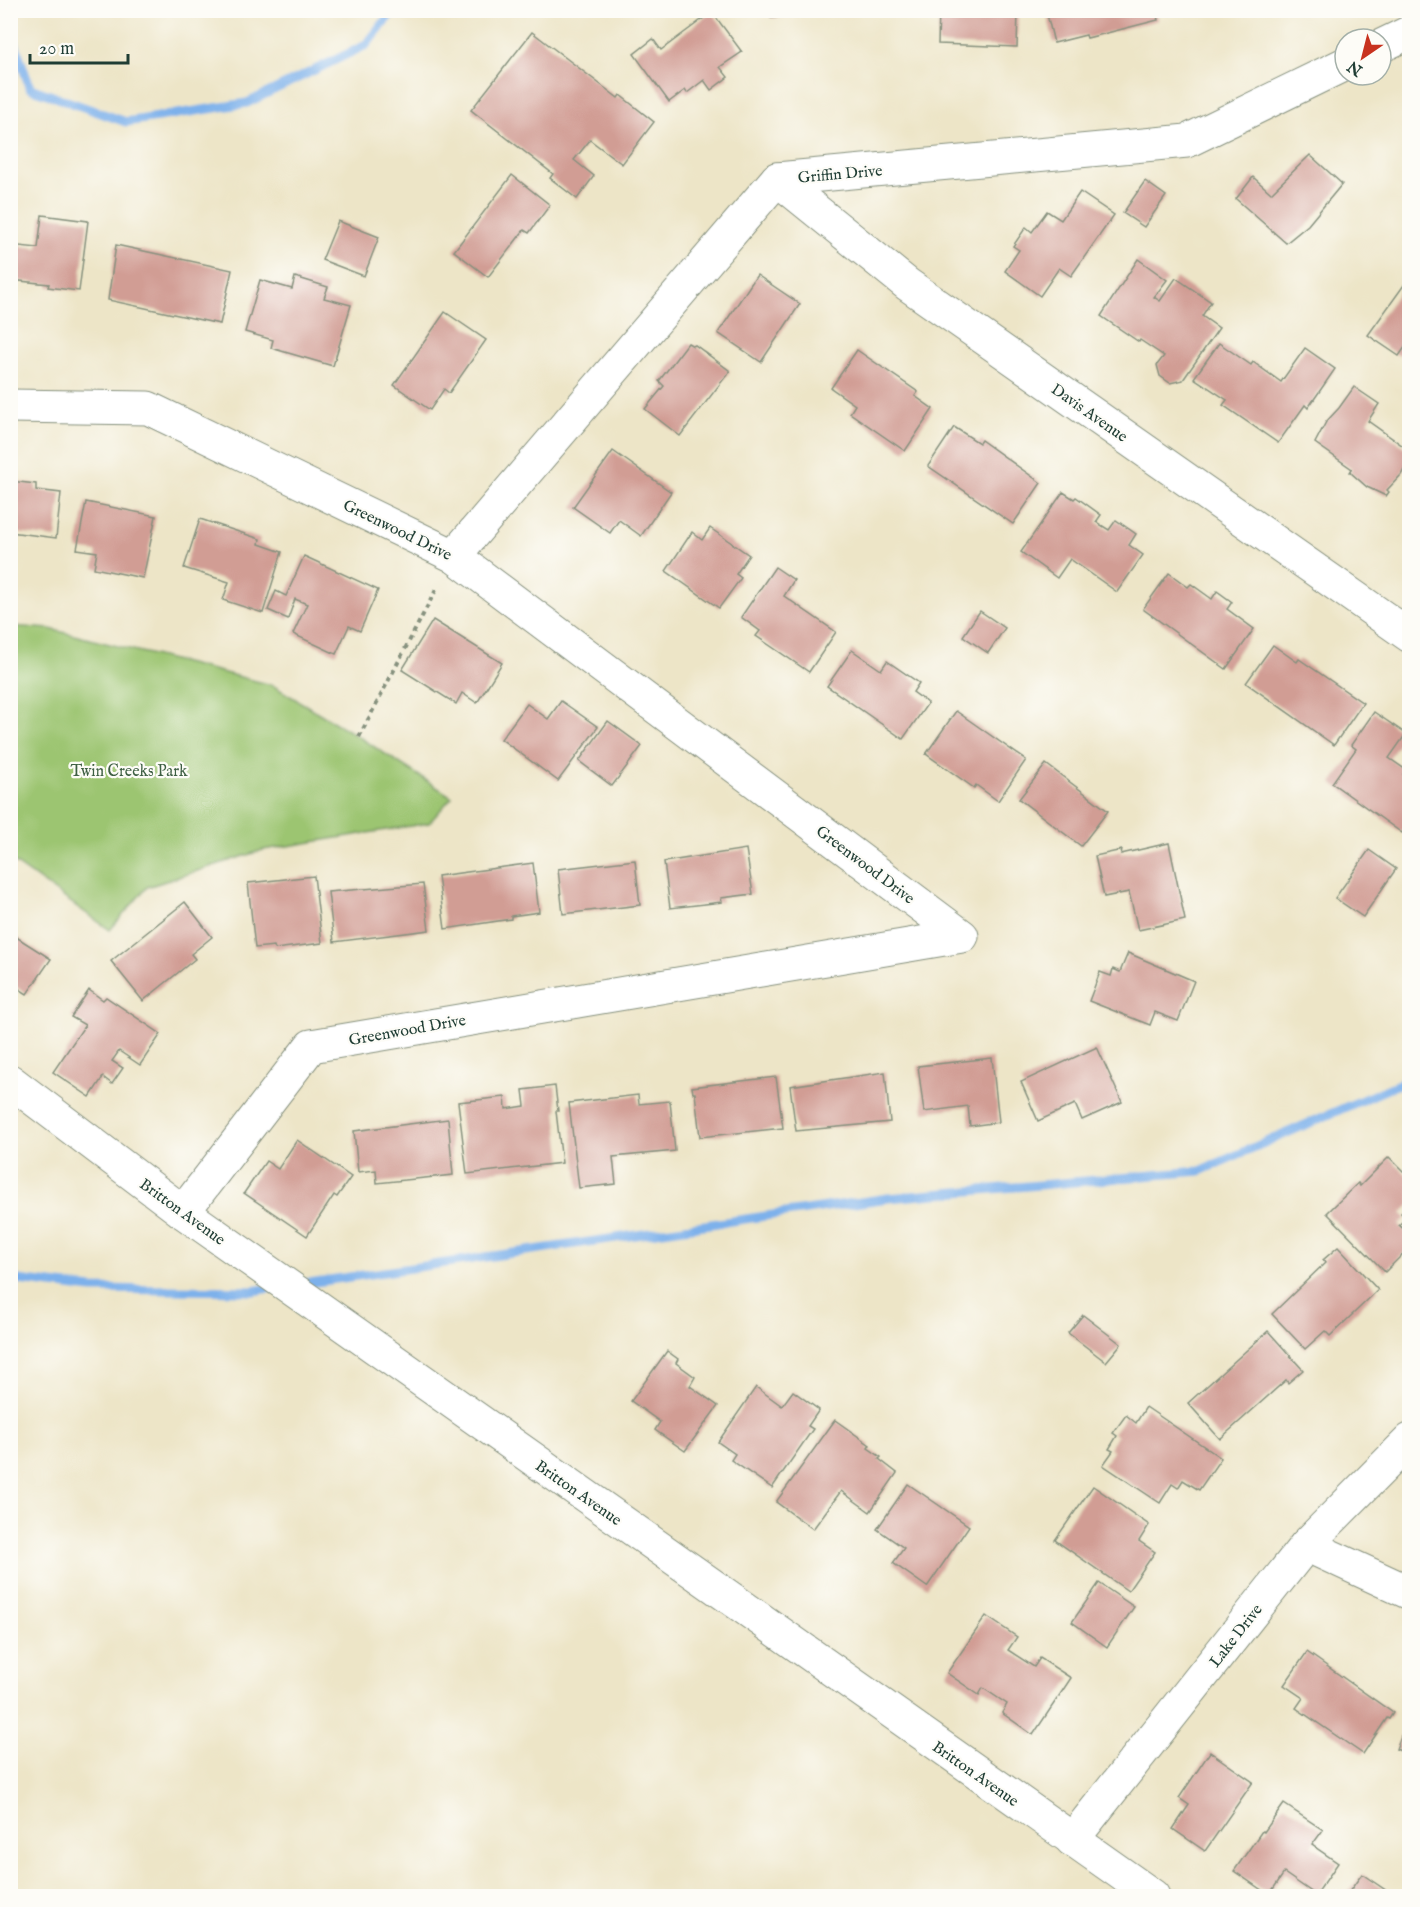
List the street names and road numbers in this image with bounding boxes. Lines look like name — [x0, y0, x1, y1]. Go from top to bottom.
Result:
street label: Griffin Drive — [797, 161, 883, 189]
street label: Davis Avenue — [1047, 380, 1131, 447]
street label: Greenwood Drive — [339, 496, 455, 566]
street label: Greenwood Drive — [811, 822, 918, 909]
street label: Greenwood Drive — [347, 1011, 467, 1051]
street label: Britton Avenue — [135, 1175, 229, 1250]
street label: Britton Avenue — [531, 1456, 625, 1531]
street label: Lake Drive — [1206, 1601, 1267, 1672]
street label: Britton Avenue — [928, 1737, 1022, 1812]

